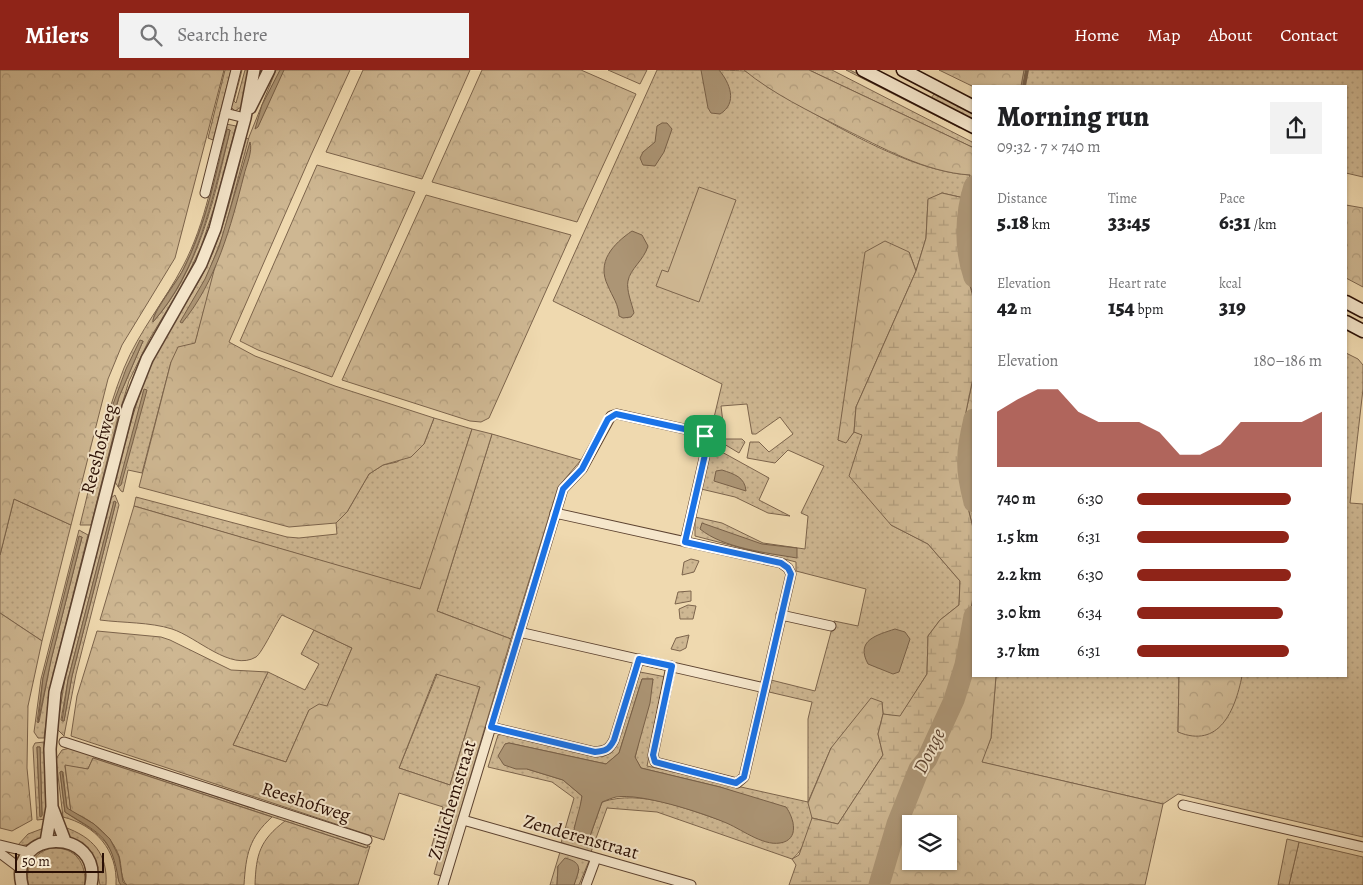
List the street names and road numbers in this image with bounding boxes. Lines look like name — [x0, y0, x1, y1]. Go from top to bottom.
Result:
street label: Reeshofweg — [74, 400, 124, 497]
street label: Zuilichemstraat — [421, 737, 483, 863]
street label: Reeshofweg — [258, 775, 354, 829]
street label: Zenderenstraat — [520, 808, 642, 866]

